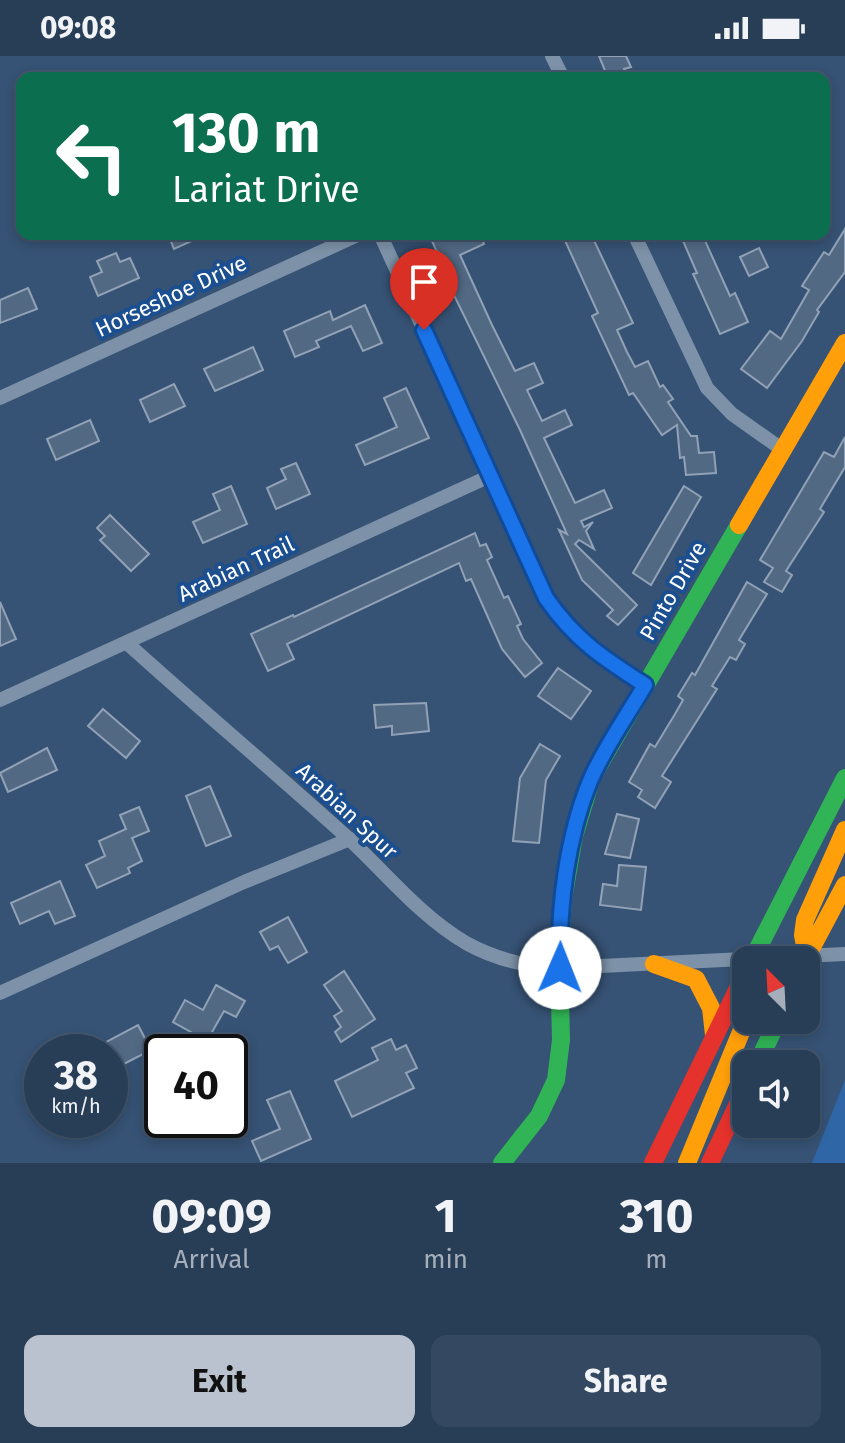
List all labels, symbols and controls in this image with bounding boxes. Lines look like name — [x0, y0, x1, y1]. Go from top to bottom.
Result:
text: 09:08 — [40, 10, 116, 46]
text: 130 m — [172, 100, 320, 167]
icon: left — [40, 104, 144, 208]
text: Lariat Drive — [172, 168, 360, 212]
pin — [390, 248, 458, 330]
street label: Horseshoe Drive — [91, 249, 251, 343]
icon: arrive — [402, 260, 446, 304]
street label: Arabian Trail — [174, 530, 298, 608]
street label: Pinto Drive — [634, 537, 712, 645]
street label: Arabian Spur — [291, 757, 404, 865]
position arrow — [518, 926, 602, 1010]
north arrow — [732, 946, 820, 1034]
map controls — [732, 946, 820, 1138]
speed limit sign: 40 — [144, 1034, 248, 1138]
button: sound — [732, 1050, 820, 1138]
text: 38 — [54, 1052, 98, 1100]
text: km/h — [51, 1094, 101, 1118]
text: 09:09 — [151, 1187, 272, 1245]
text: 1 — [434, 1187, 457, 1245]
text: 310 — [619, 1187, 694, 1245]
text: Arrival — [173, 1244, 250, 1275]
text: min — [423, 1244, 468, 1275]
text: m — [645, 1244, 668, 1275]
button: Exit — [24, 1335, 415, 1427]
button: Share — [431, 1335, 821, 1427]

